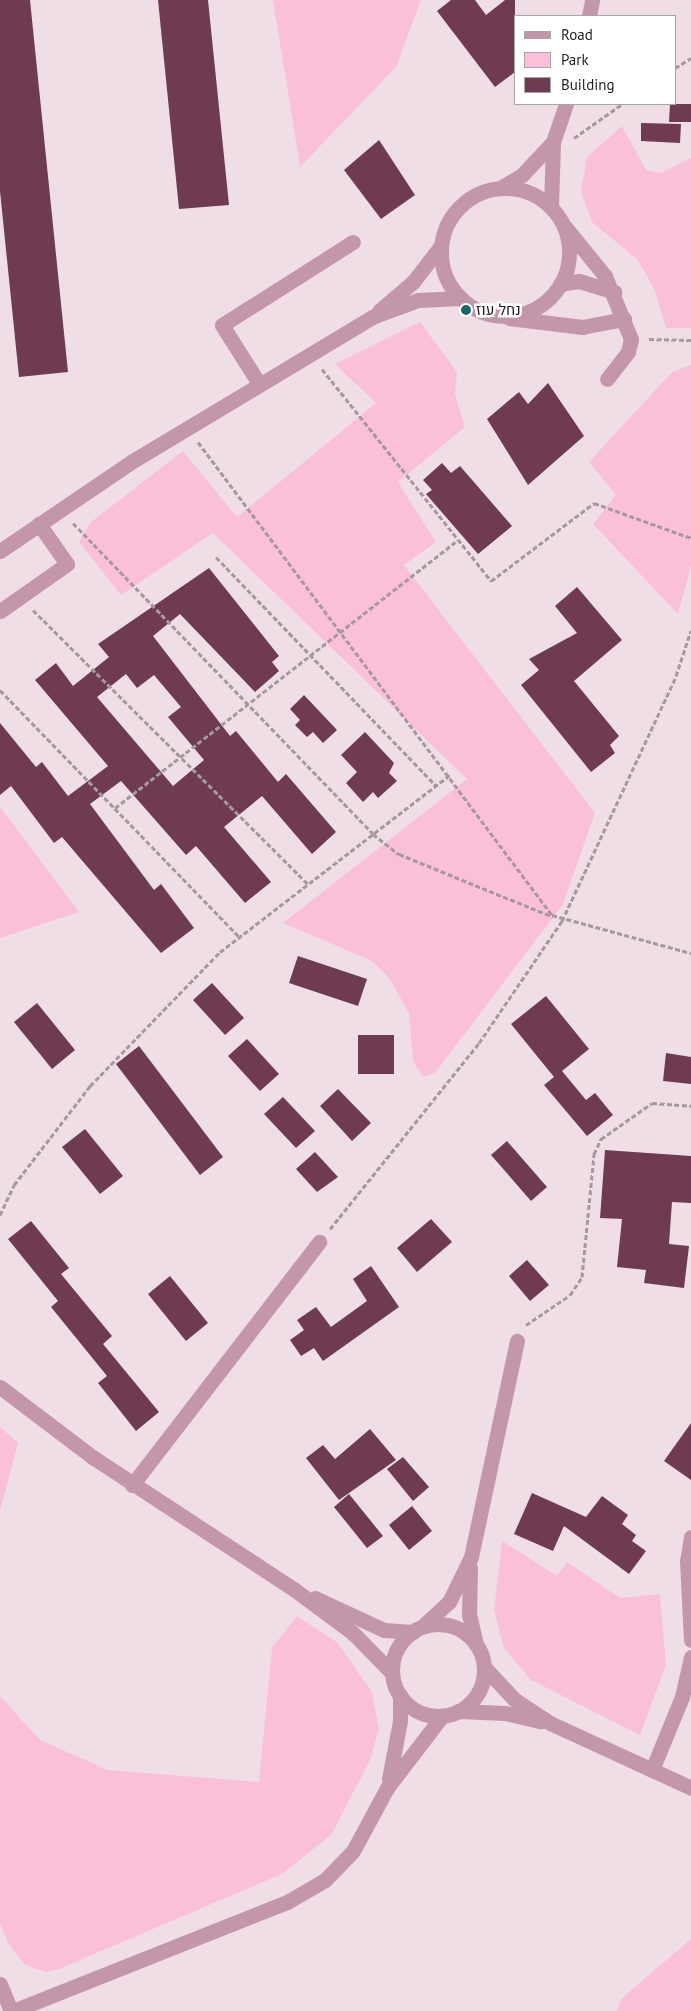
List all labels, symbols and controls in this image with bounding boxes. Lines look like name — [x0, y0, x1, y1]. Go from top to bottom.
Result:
legend — [514, 15, 676, 105]
text: Road — [561, 25, 593, 44]
text: Park — [561, 50, 589, 69]
text: Building — [561, 75, 615, 94]
place label: נחל עוז — [476, 301, 521, 319]
marker: נחל עוז — [460, 304, 472, 316]

